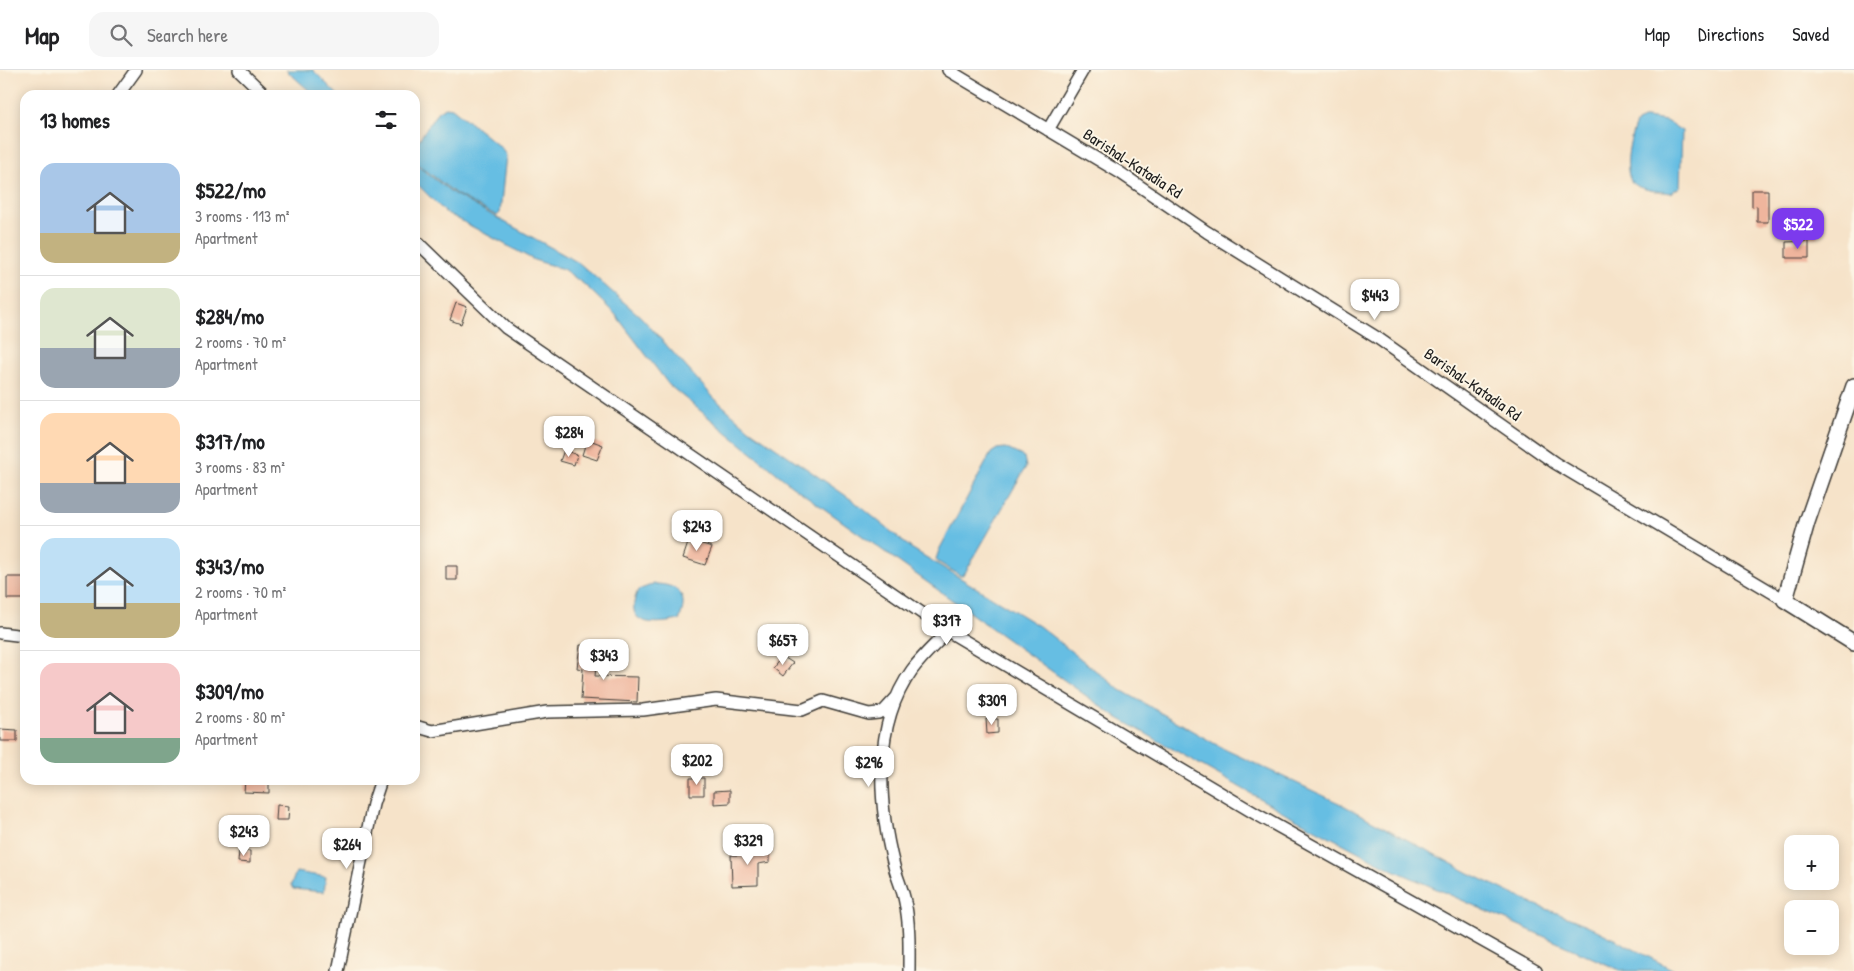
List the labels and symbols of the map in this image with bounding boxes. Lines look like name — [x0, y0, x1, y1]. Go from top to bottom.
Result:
street label: Barishal-Katadia Rd — [1079, 123, 1187, 203]
pin: $522 — [1768, 208, 1828, 250]
pin: $443 — [1345, 278, 1405, 321]
street label: Barishal-Katadia Rd — [1420, 342, 1526, 426]
pin: $284 — [539, 416, 599, 458]
pin: $243 — [667, 510, 727, 552]
pin: $317 — [917, 604, 977, 646]
pin: $657 — [753, 624, 813, 666]
pin: $343 — [574, 638, 634, 681]
pin: $309 — [962, 684, 1022, 726]
pin: $202 — [667, 744, 727, 786]
pin: $296 — [839, 746, 899, 788]
pin: $243 — [214, 814, 274, 857]
pin: $329 — [718, 824, 778, 866]
pin: $264 — [317, 828, 377, 870]

